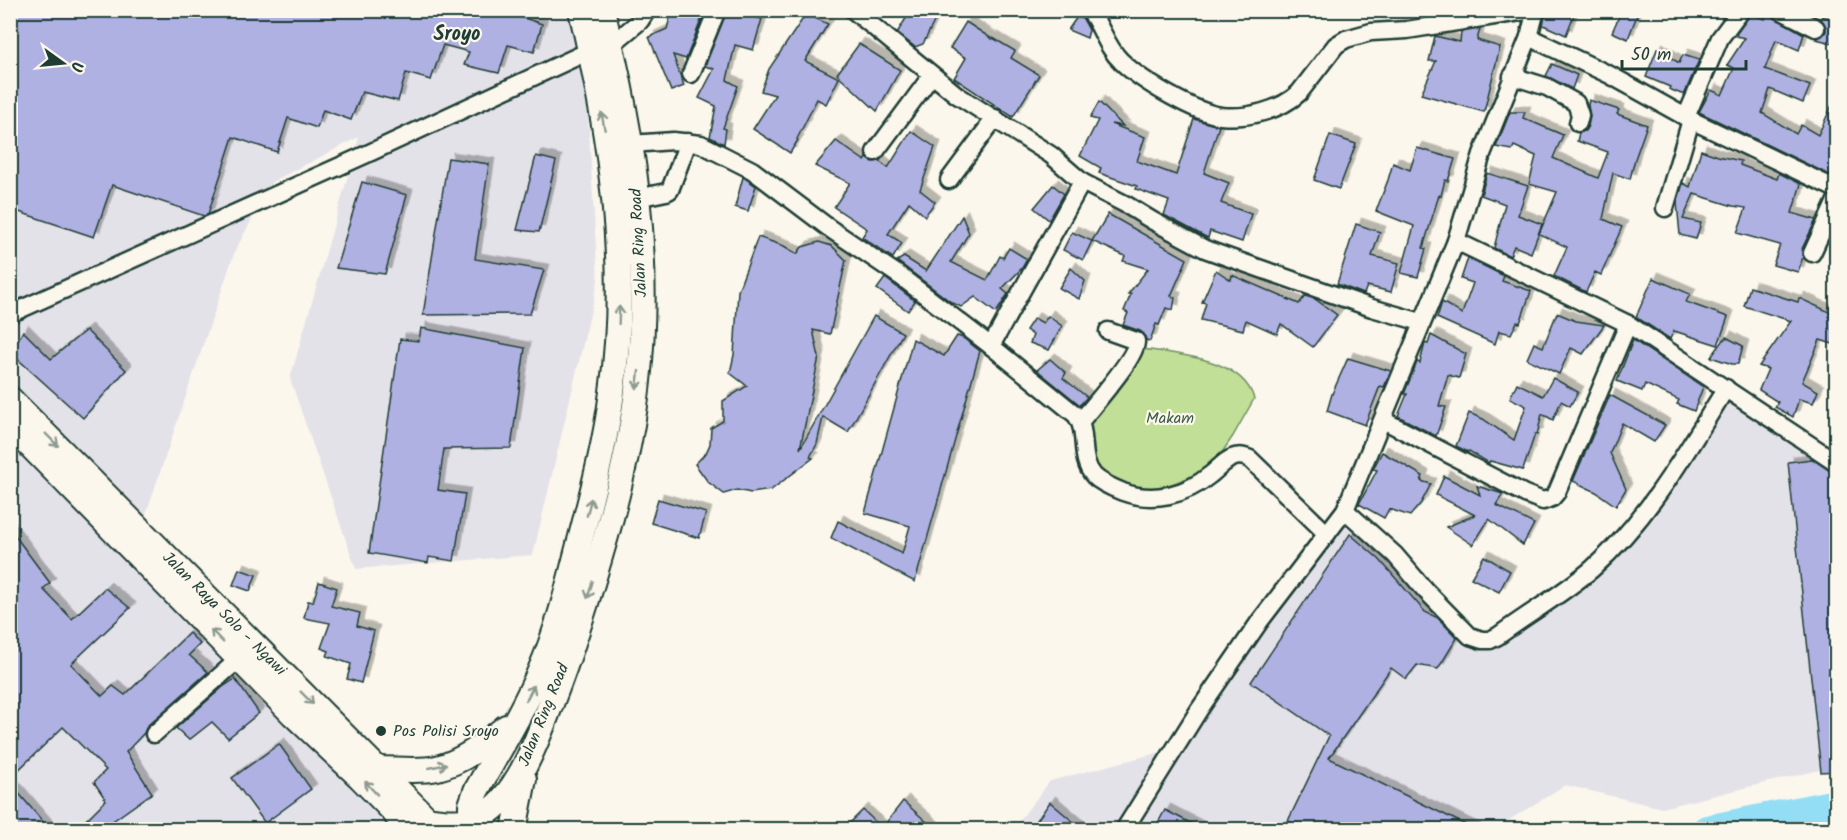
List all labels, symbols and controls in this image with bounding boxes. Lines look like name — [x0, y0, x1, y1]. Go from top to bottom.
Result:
district label: Sroyo — [434, 19, 480, 51]
north arrow — [33, 33, 93, 93]
scale bar — [1622, 33, 1746, 71]
text: 50 m — [1631, 41, 1671, 70]
text: U — [63, 59, 89, 75]
one-way arrow — [597, 112, 608, 131]
street label: Jalan Ring Road — [624, 187, 654, 298]
one-way arrow — [613, 305, 624, 325]
one-way arrow — [632, 370, 643, 390]
park label: Makam — [1146, 406, 1194, 431]
one-way arrow — [44, 432, 59, 447]
one-way arrow — [583, 498, 595, 517]
street label: Jalan Raya Solo - Ngawi — [156, 546, 293, 683]
one-way arrow — [583, 580, 594, 599]
one-way arrow — [210, 629, 224, 644]
street label: Jalan Ring Road — [512, 659, 576, 770]
one-way arrow — [524, 684, 536, 702]
one-way arrow — [300, 691, 315, 705]
place label: Pos Polisi Sroyo — [393, 719, 499, 744]
marker: Pos Polisi Sroyo — [374, 724, 388, 738]
one-way arrow — [427, 760, 447, 771]
one-way arrow — [364, 781, 378, 796]

